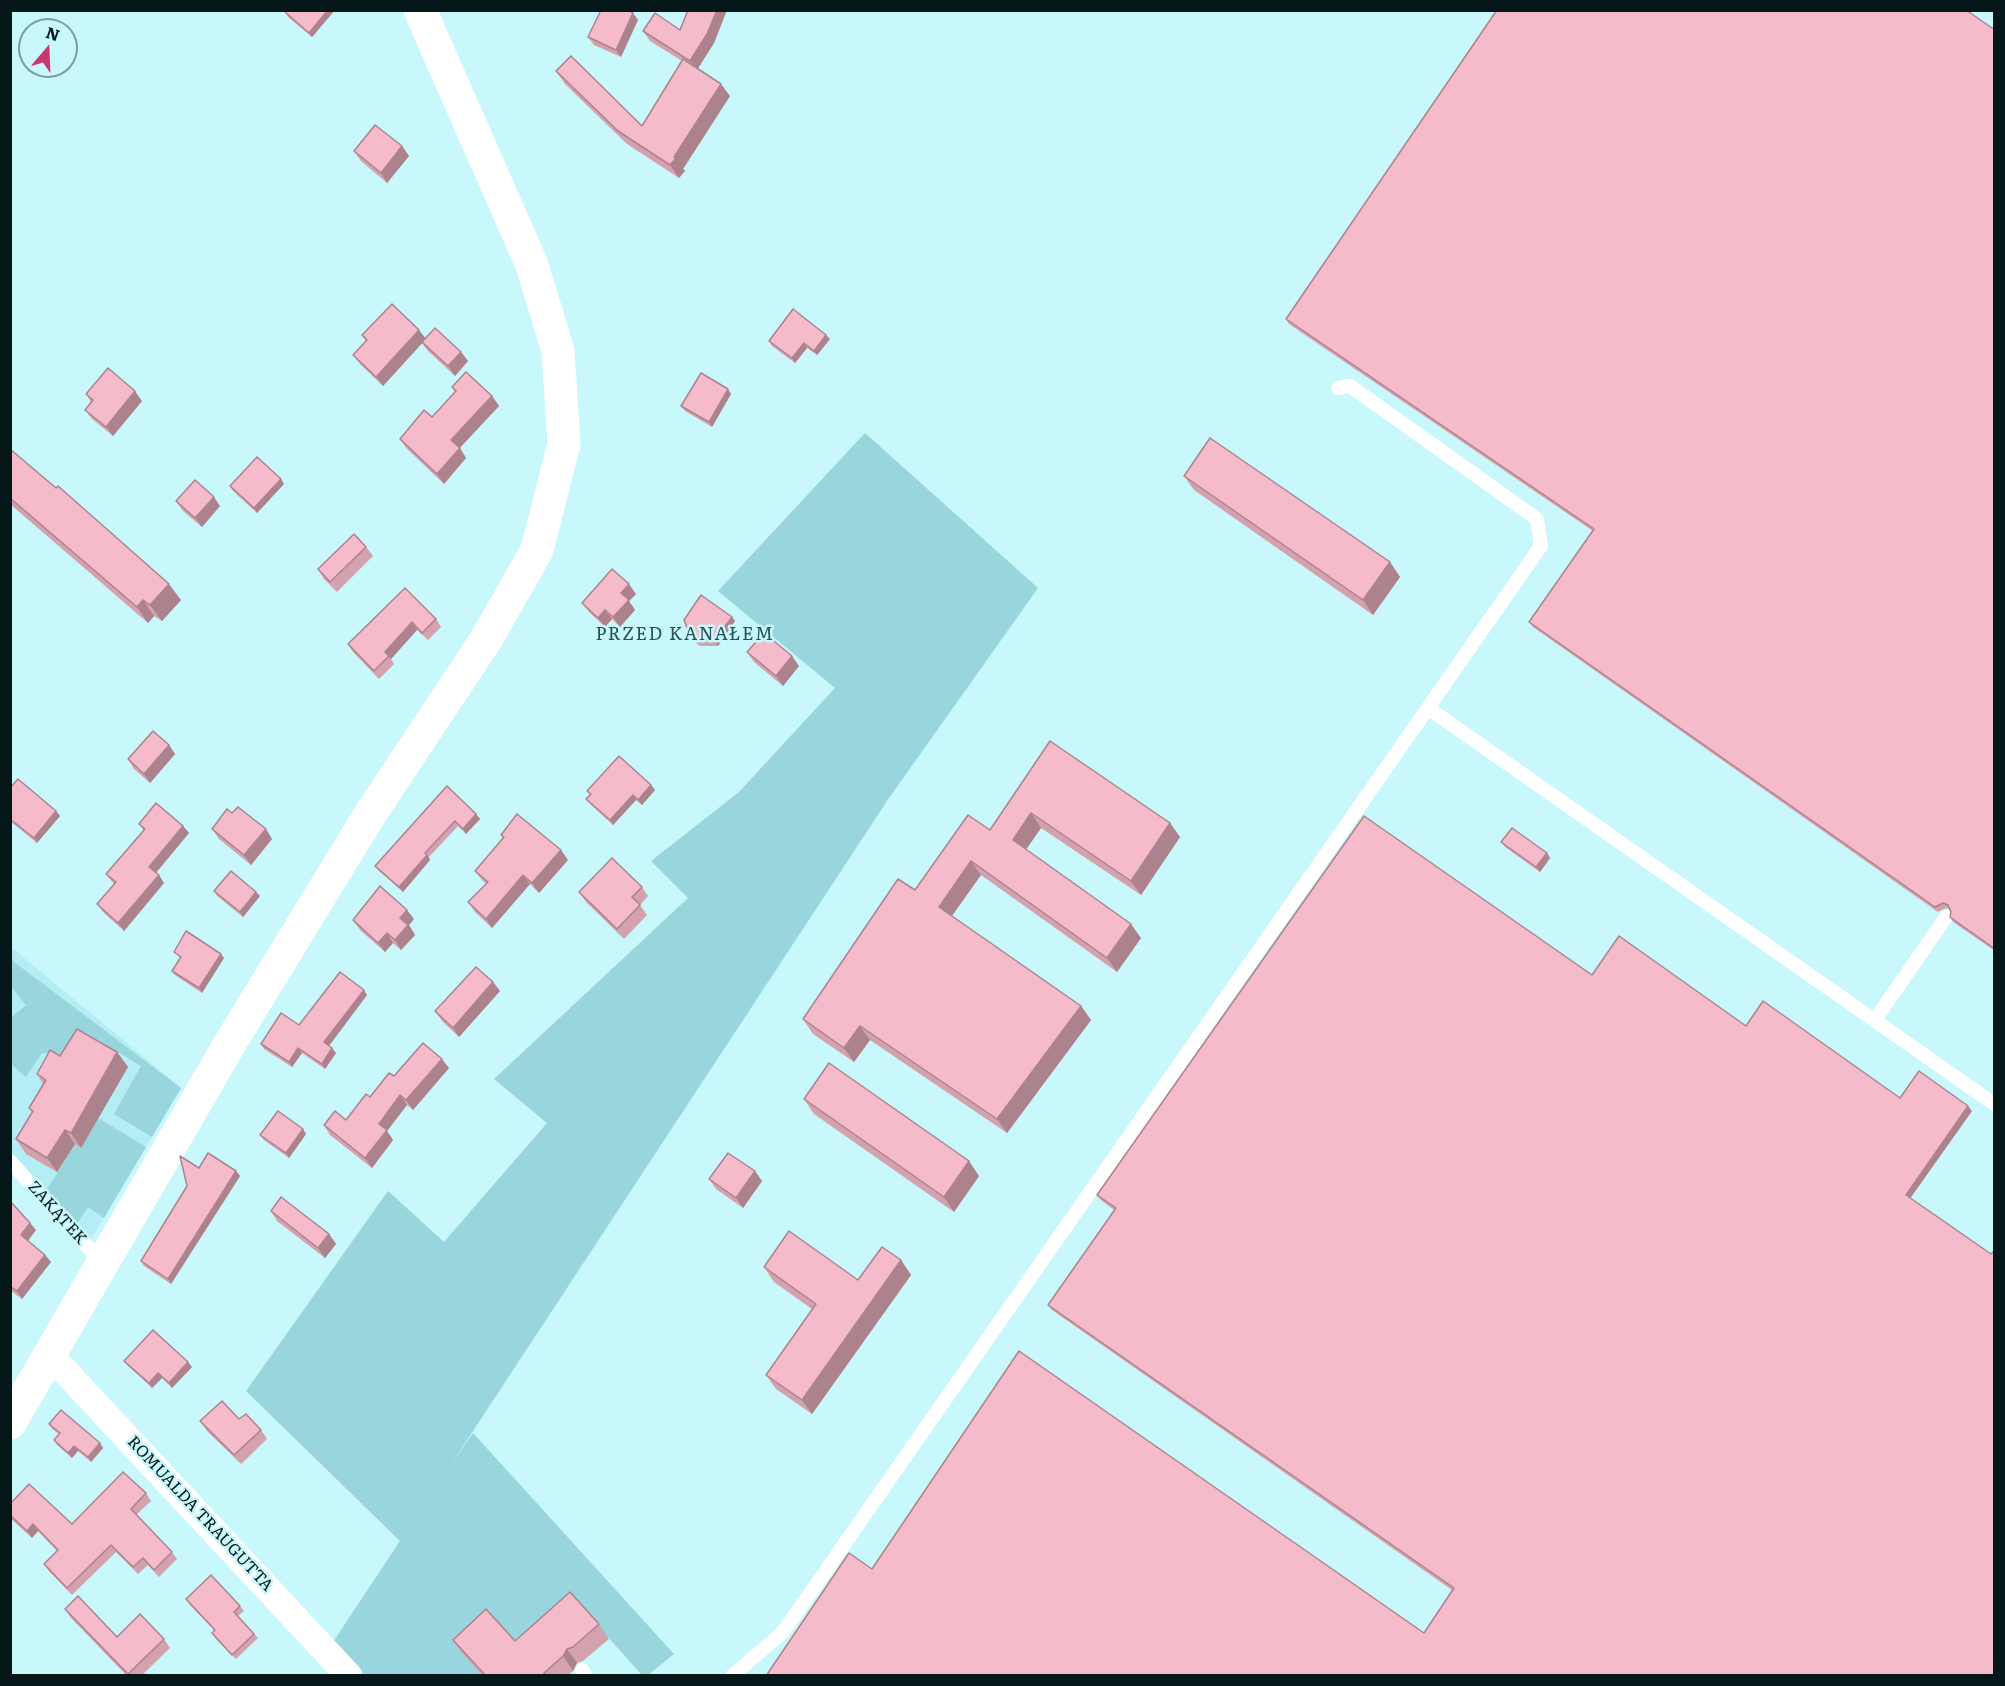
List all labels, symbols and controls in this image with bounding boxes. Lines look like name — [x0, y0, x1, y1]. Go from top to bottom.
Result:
north arrow — [18, 18, 78, 78]
text: N — [43, 19, 63, 46]
district label: PRZED KANAŁEM — [595, 624, 775, 646]
street label: ZAKĄTEK — [24, 1177, 90, 1249]
street label: ROMUALDA TRAUGUTTA — [123, 1433, 277, 1595]

